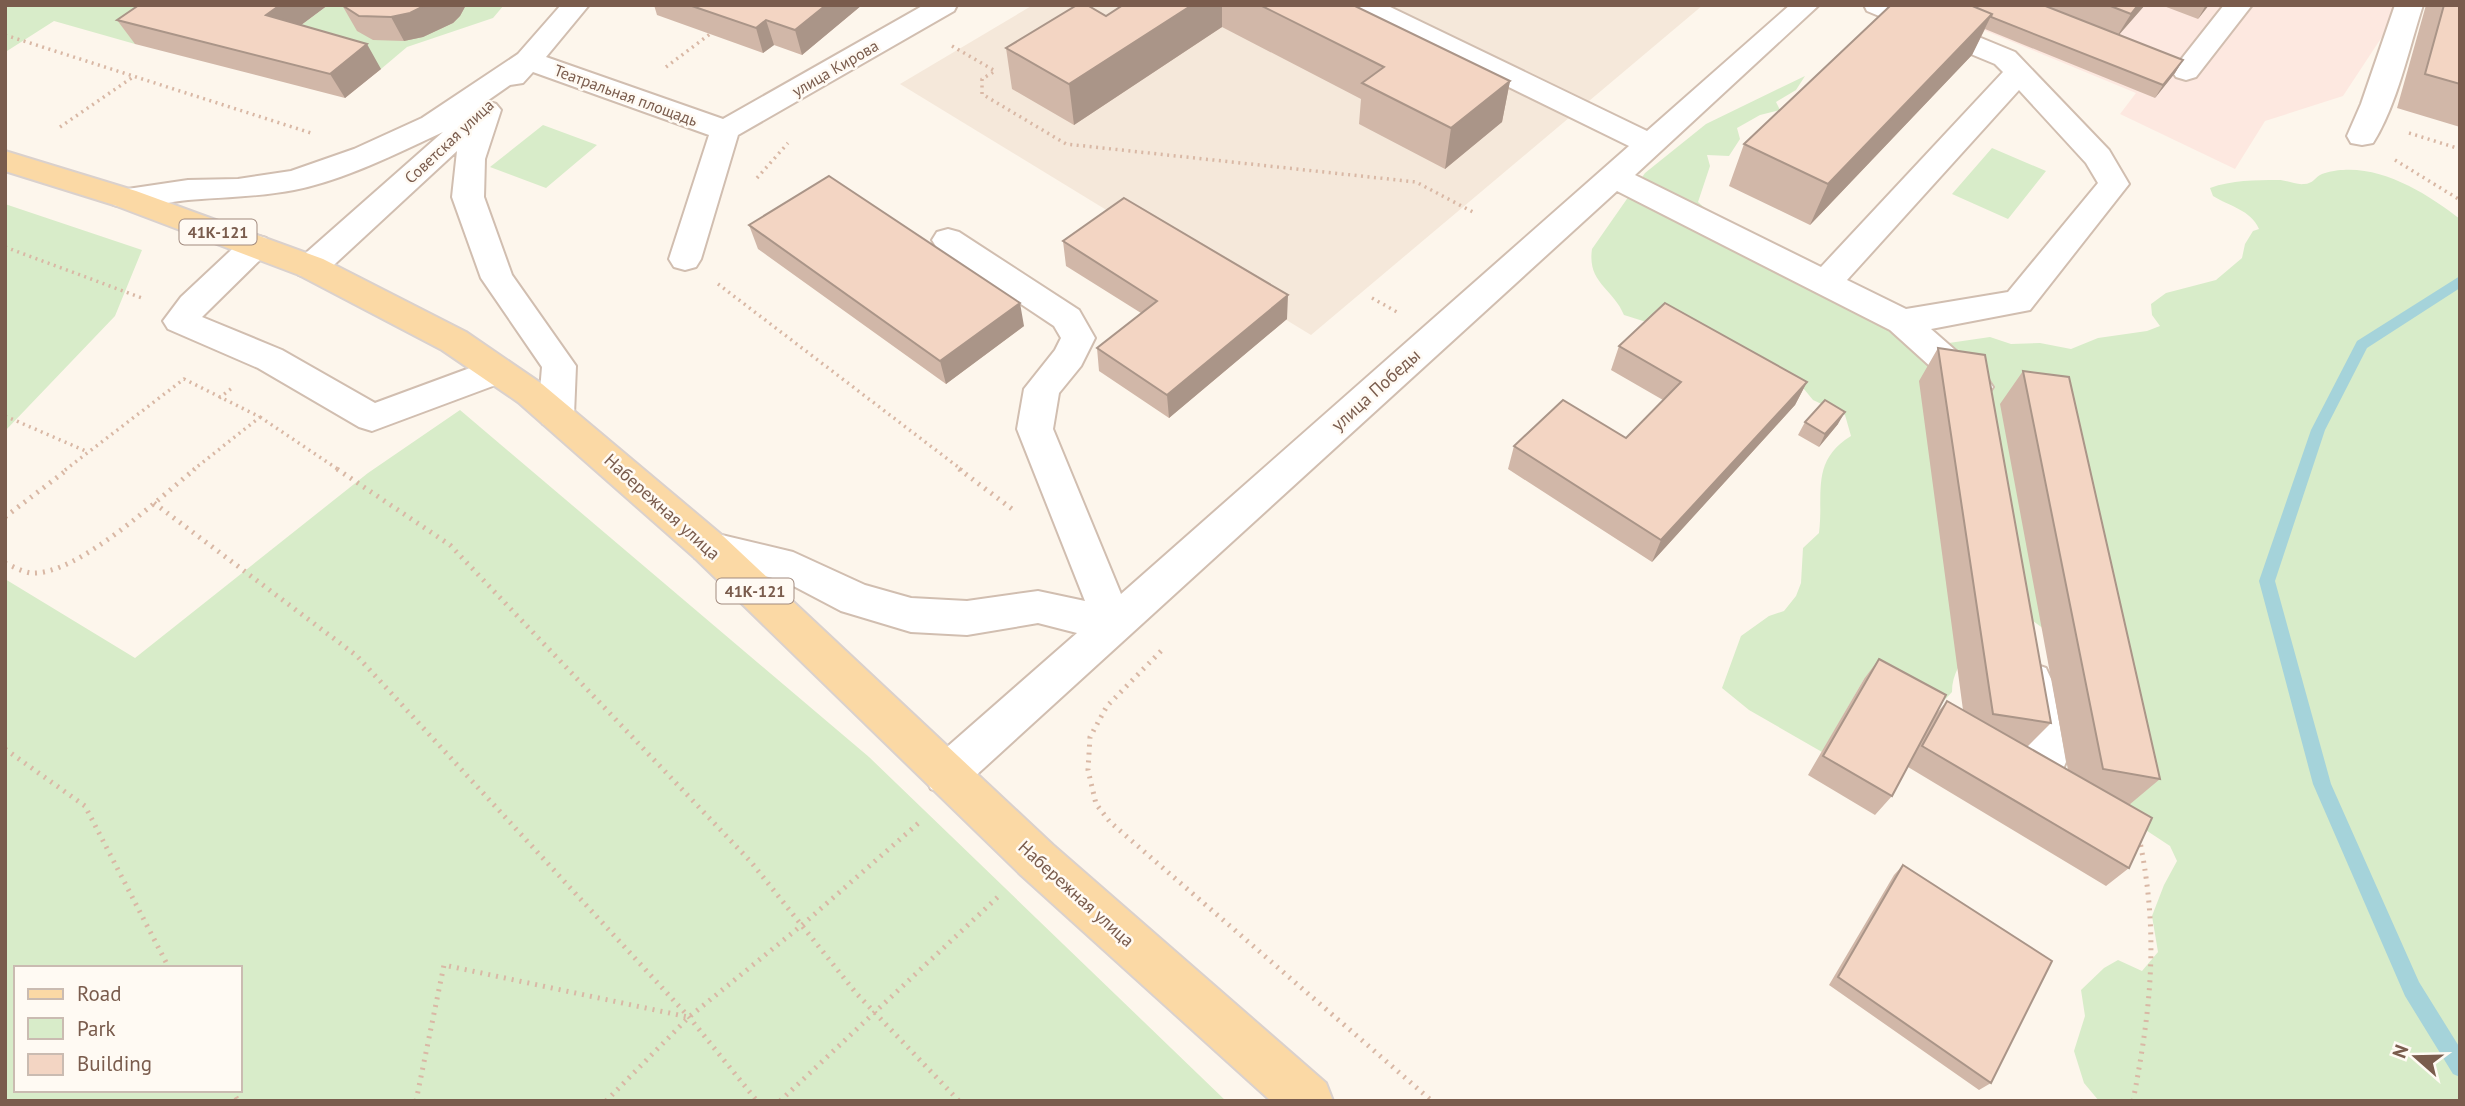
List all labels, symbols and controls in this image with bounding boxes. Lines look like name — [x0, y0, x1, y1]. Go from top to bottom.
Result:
street label: улица Кирова — [788, 35, 882, 101]
street label: Театральная площадь — [552, 60, 700, 130]
street label: Советская улица — [400, 95, 498, 187]
road number: 41К-121 — [180, 220, 256, 244]
street label: улица Победы — [1326, 344, 1425, 436]
street label: Набережная улица — [600, 448, 725, 565]
road number: 41К-121 — [716, 578, 794, 604]
street label: Набережная улица — [1014, 835, 1139, 952]
legend — [14, 966, 242, 1092]
text: Road — [77, 980, 121, 1007]
text: Park — [77, 1015, 116, 1042]
north arrow — [2381, 1022, 2451, 1092]
text: N — [2387, 1041, 2413, 1061]
text: Building — [77, 1050, 152, 1077]

